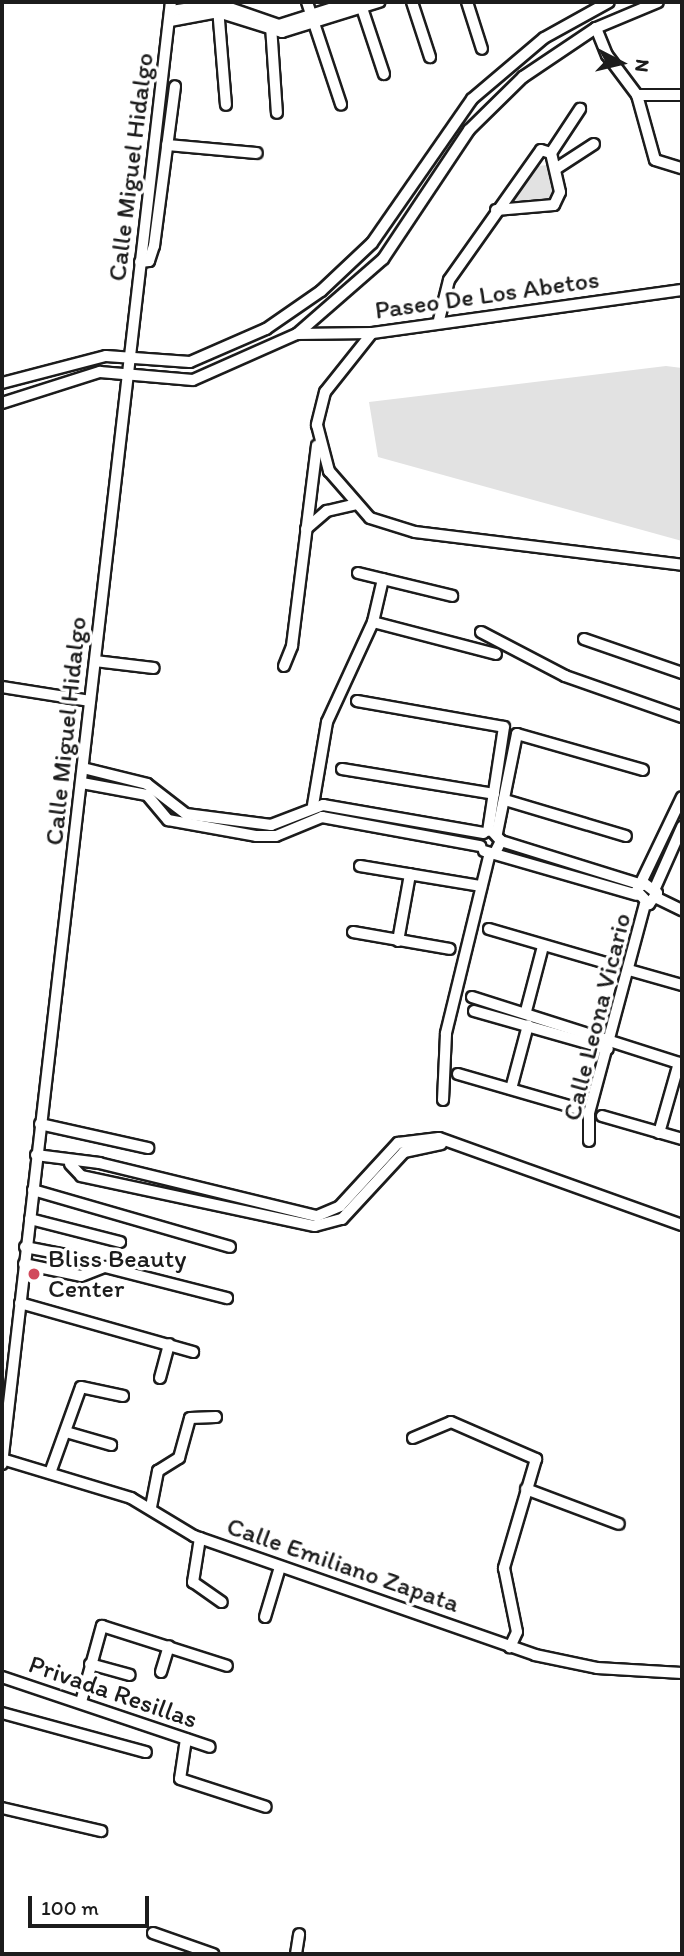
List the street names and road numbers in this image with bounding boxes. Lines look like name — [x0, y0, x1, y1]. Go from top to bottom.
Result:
street label: Calle Miguel Hidalgo — [102, 51, 160, 283]
street label: Paseo De Los Abetos — [372, 264, 602, 326]
street label: Calle Miguel Hidalgo — [39, 615, 93, 847]
street label: Calle Leona Vicario — [556, 910, 638, 1124]
street label: Calle Emiliano Zapata — [222, 1510, 464, 1620]
street label: Privada Resillas — [25, 1649, 201, 1735]

